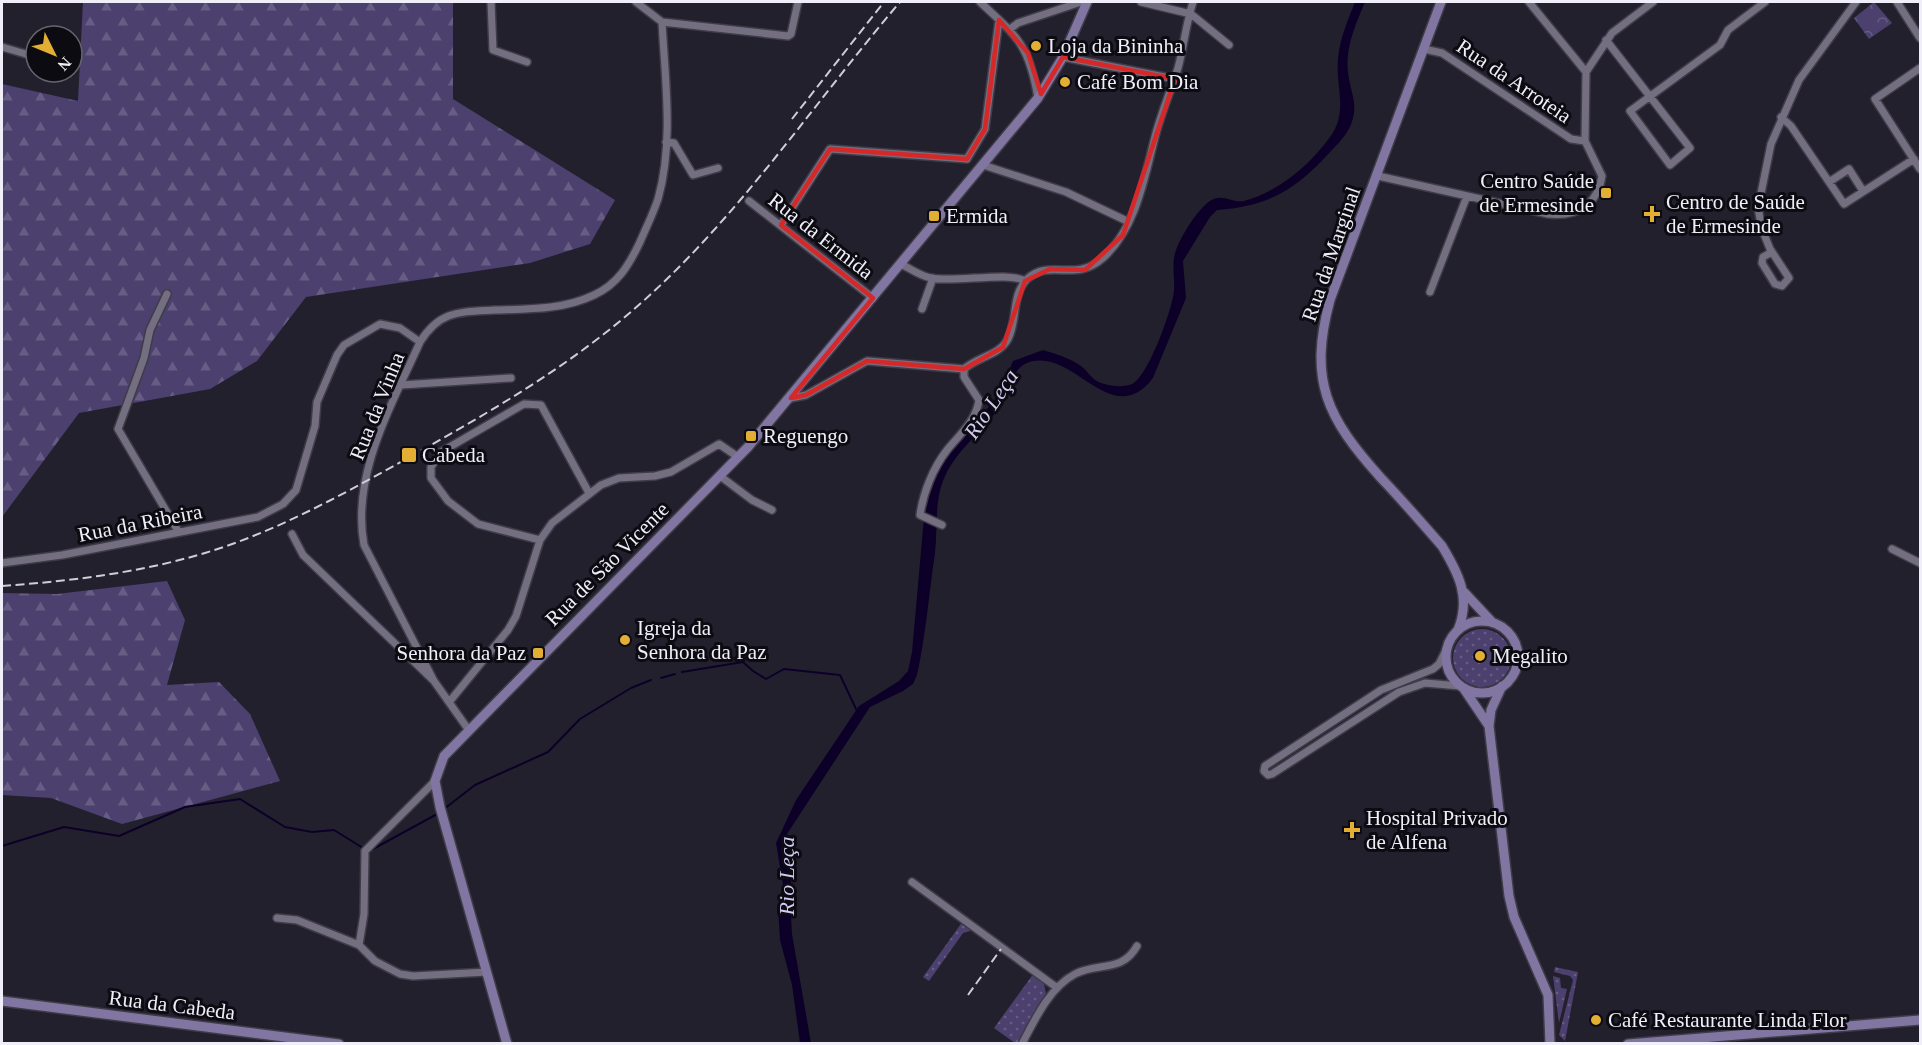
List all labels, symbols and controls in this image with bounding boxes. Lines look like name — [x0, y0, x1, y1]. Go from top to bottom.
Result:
north arrow — [24, 24, 84, 84]
place label: Loja da Bininha — [1048, 34, 1184, 58]
street label: Rua da Arroteia — [1452, 34, 1576, 129]
marker: Loja da Bininha — [1029, 39, 1043, 53]
text: N — [54, 54, 75, 74]
place label: Café Bom Dia — [1077, 70, 1199, 94]
marker: Café Bom Dia — [1058, 75, 1072, 89]
place label: Centro Saúde de Ermesinde — [1479, 169, 1594, 217]
street label: Rua da Marginal — [1297, 183, 1365, 324]
marker: Centro Saúde de Ermesinde — [1599, 186, 1613, 200]
street label: Rua da Ermida — [764, 188, 879, 285]
place label: Centro de Saúde de Ermesinde — [1666, 190, 1805, 238]
place label: Ermida — [946, 204, 1008, 228]
marker: Centro de Saúde de Ermesinde — [1643, 205, 1661, 223]
marker: Ermida — [927, 209, 941, 223]
street label: Rua da Vinha — [345, 348, 410, 463]
water label: Rio Leça — [958, 364, 1023, 444]
place label: Reguengo — [763, 424, 848, 448]
marker: Reguengo — [744, 429, 758, 443]
place label: Cabeda — [422, 443, 486, 467]
marker: Cabeda — [400, 446, 418, 464]
street label: Rua de São Vicente — [540, 497, 674, 631]
street label: Rua da Ribeira — [76, 499, 205, 547]
place label: Igreja da Senhora da Paz — [637, 616, 766, 664]
marker: Igreja da Senhora da Paz — [618, 633, 632, 647]
place label: Senhora da Paz — [397, 641, 526, 665]
place label: Megalito — [1492, 644, 1568, 668]
marker: Senhora da Paz — [531, 646, 545, 660]
marker: Megalito — [1473, 649, 1487, 663]
place label: Hospital Privado de Alfena — [1366, 806, 1508, 854]
marker: Hospital Privado de Alfena — [1343, 821, 1361, 839]
water label: Rio Leça — [774, 837, 799, 916]
street label: Rua da Cabeda — [107, 985, 237, 1025]
place label: Café Restaurante Linda Flor — [1608, 1008, 1847, 1032]
marker: Café Restaurante Linda Flor — [1589, 1013, 1603, 1027]

